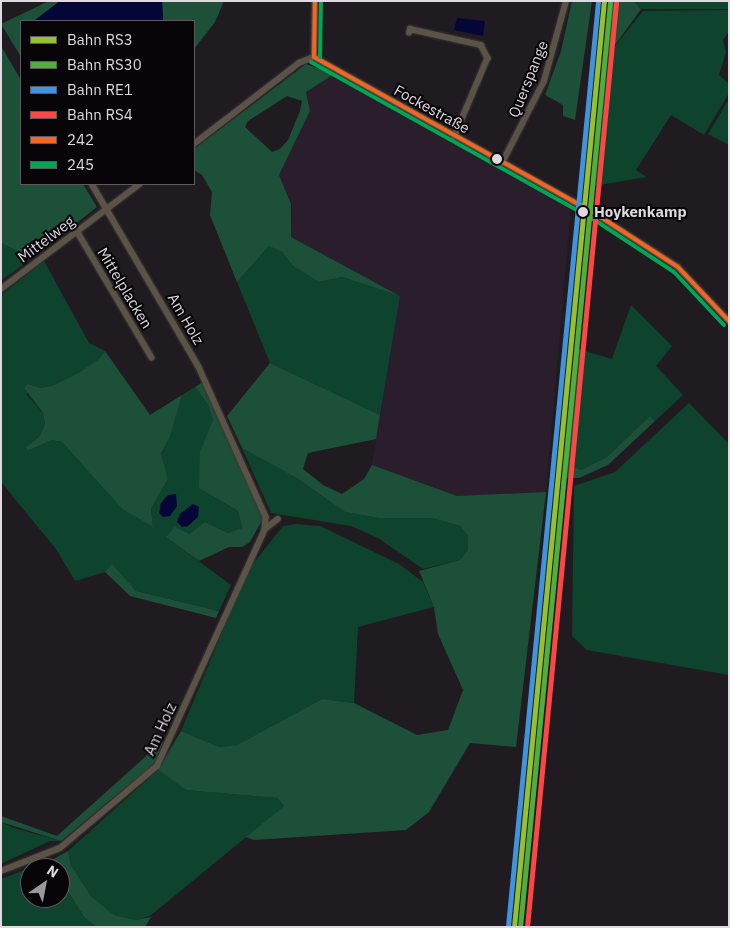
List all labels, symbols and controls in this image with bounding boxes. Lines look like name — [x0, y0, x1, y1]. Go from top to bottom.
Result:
legend — [20, 20, 195, 185]
text: Bahn RS3 — [67, 30, 133, 49]
street label: Querspange — [504, 38, 552, 120]
text: Bahn RS30 — [67, 55, 142, 74]
text: Bahn RE1 — [67, 80, 133, 99]
street label: Fockestraße — [391, 81, 473, 137]
text: Bahn RS4 — [67, 105, 133, 124]
text: 242 — [67, 130, 94, 149]
unlabelled marker — [492, 154, 502, 164]
text: 245 — [67, 155, 94, 174]
place label: Hoykenkamp — [594, 203, 687, 221]
marker: Hoykenkamp — [576, 205, 590, 219]
street label: Mittelweg — [14, 212, 78, 266]
street label: Mittelplacken — [94, 244, 156, 332]
street label: Am Holz — [164, 290, 208, 348]
street label: Am Holz — [140, 700, 180, 758]
north arrow — [20, 858, 70, 908]
text: N — [43, 861, 62, 882]

